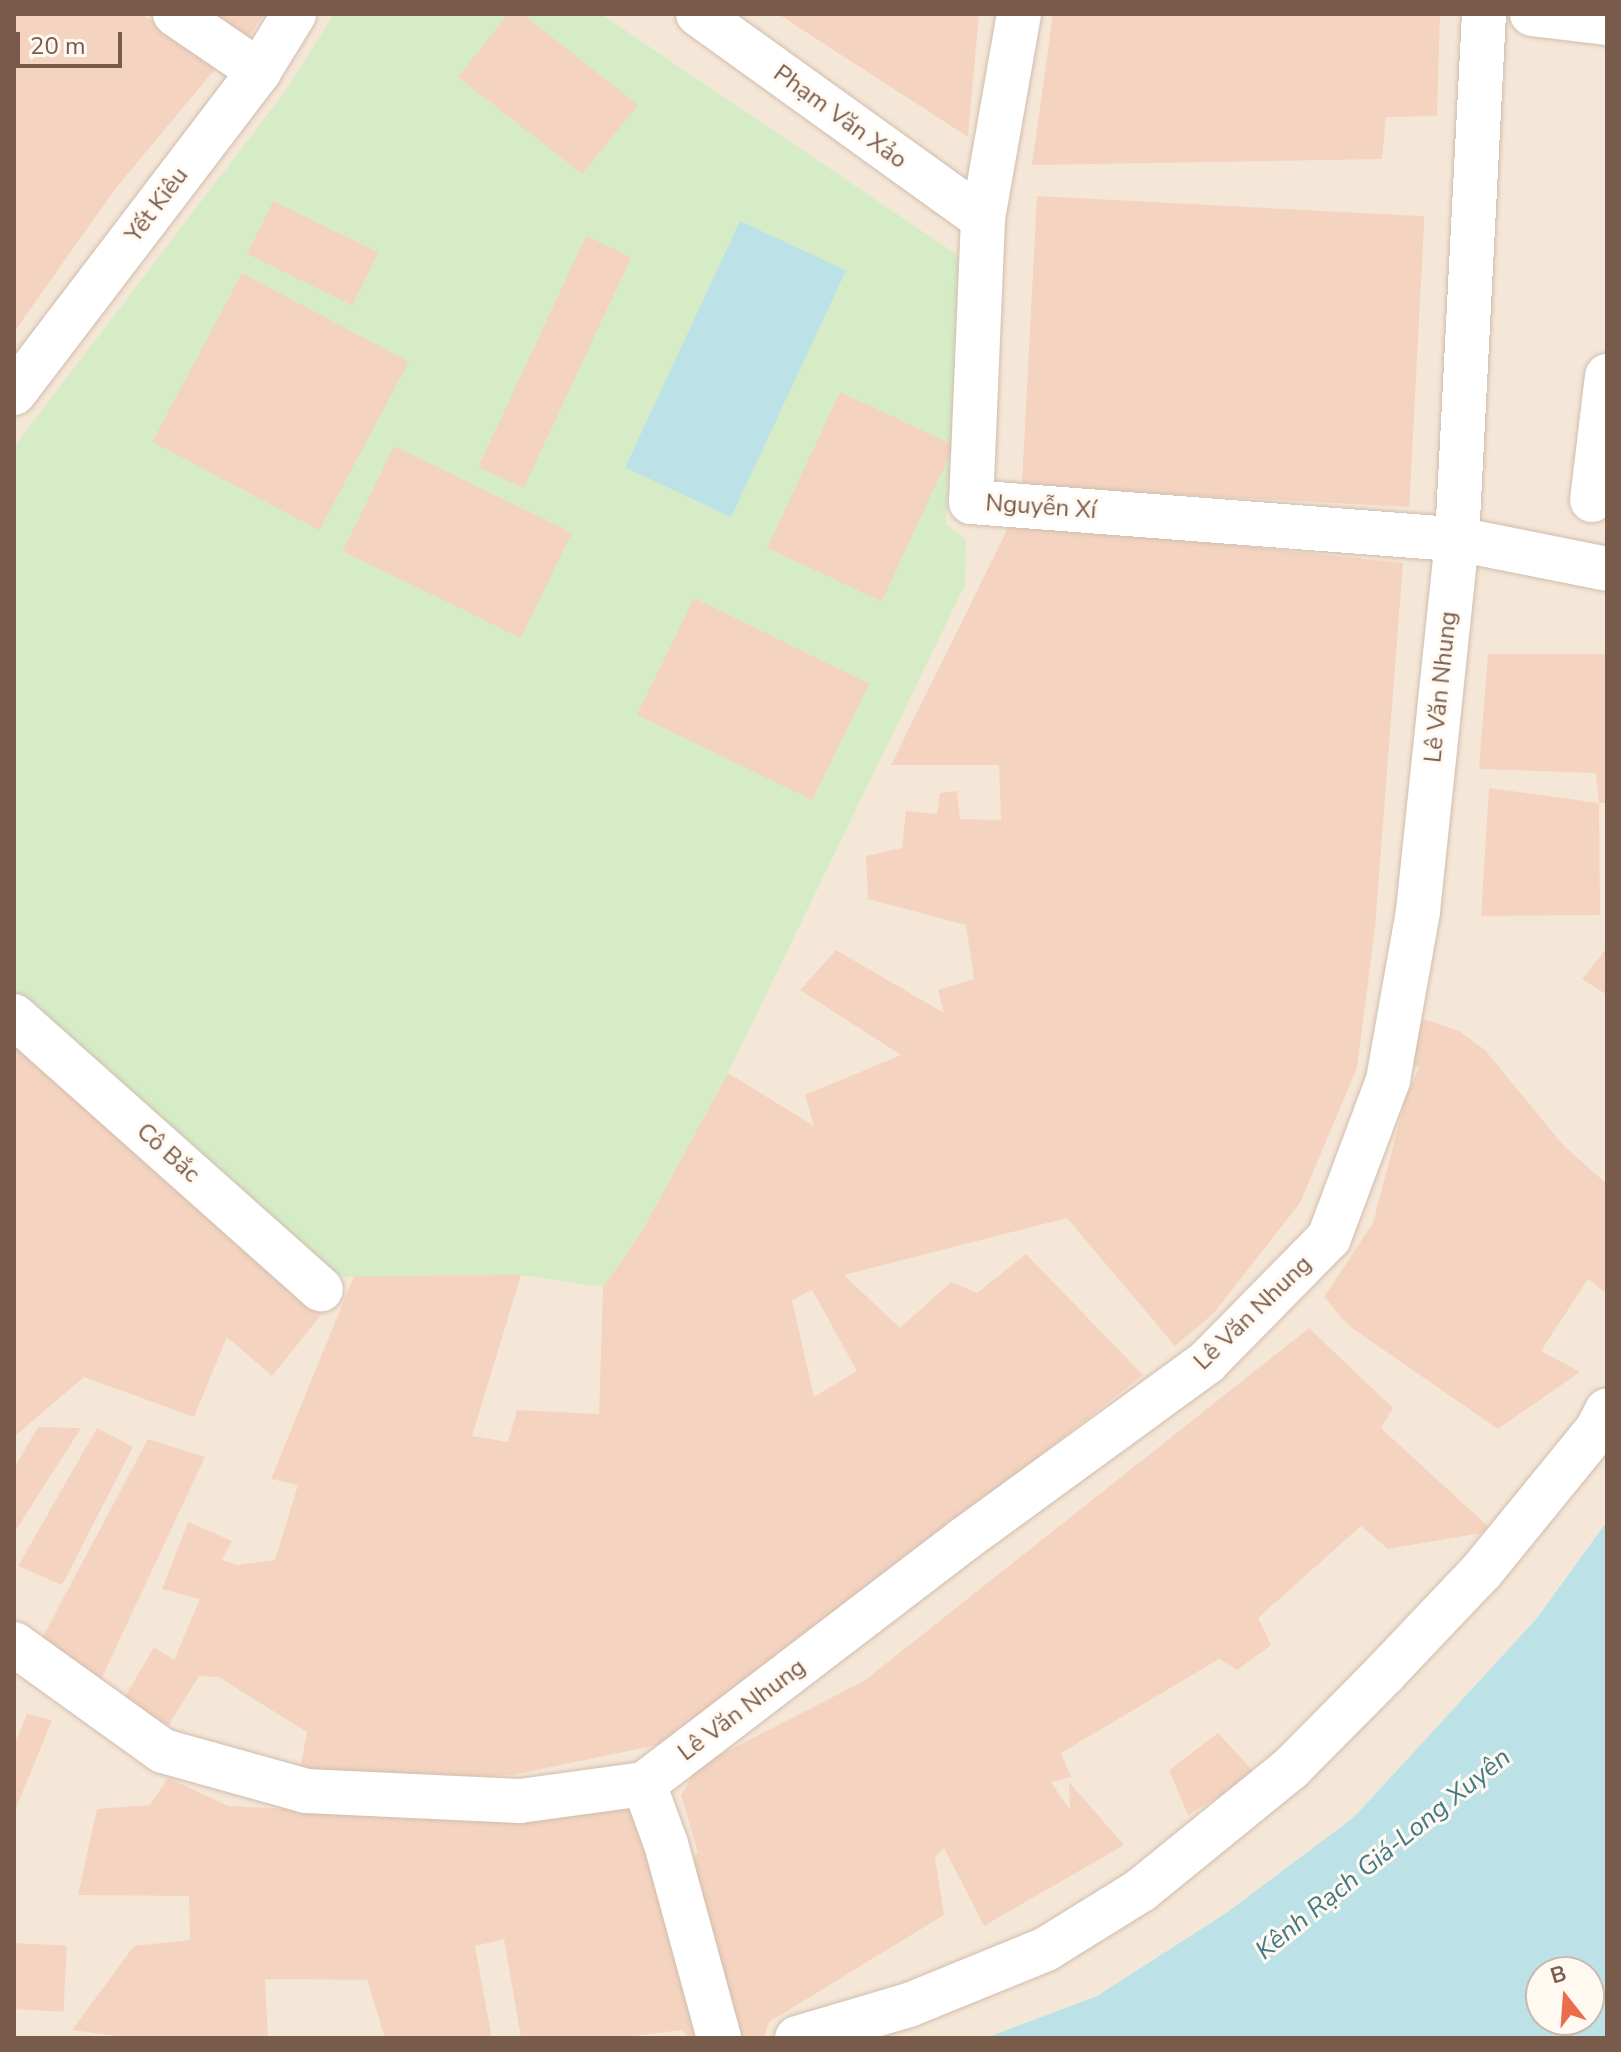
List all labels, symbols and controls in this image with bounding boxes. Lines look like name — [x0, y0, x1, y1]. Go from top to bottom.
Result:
scale bar — [20, 16, 126, 66]
text: 20 m — [30, 30, 86, 62]
street label: Phạm Văn Xảo — [768, 59, 912, 175]
street label: Yết Kiêu — [119, 162, 195, 248]
street label: Nguyễn Xí — [985, 489, 1097, 525]
street label: Lê Văn Nhung — [1419, 610, 1463, 764]
street label: Cô Bắc — [131, 1117, 205, 1189]
street label: Lê Văn Nhung — [1188, 1250, 1318, 1376]
street label: Lê Văn Nhung — [673, 1653, 811, 1767]
water label: Kênh Rạch Giá-Long Xuyên — [1249, 1742, 1517, 1966]
north arrow — [1525, 1956, 1605, 2036]
text: B — [1547, 1958, 1570, 1992]

